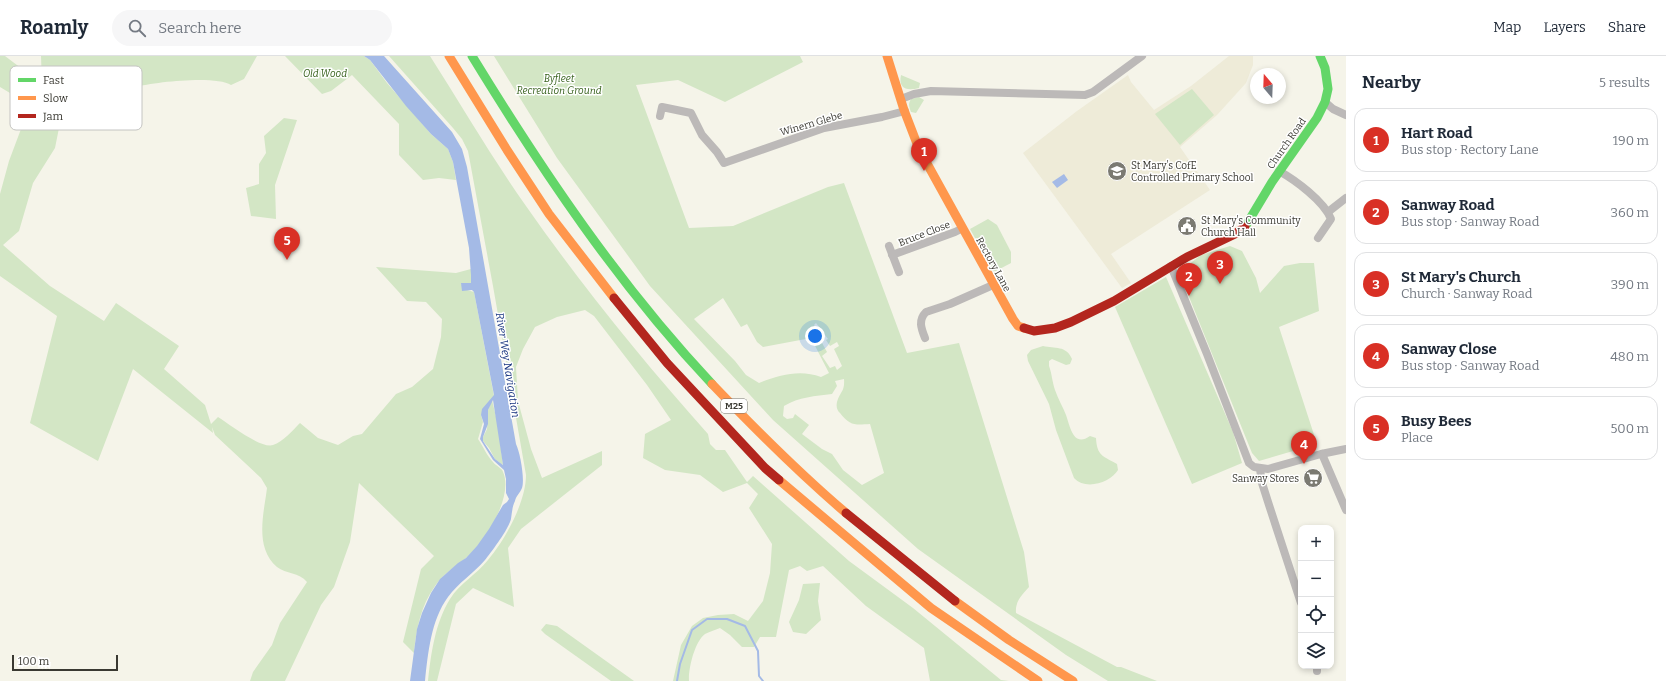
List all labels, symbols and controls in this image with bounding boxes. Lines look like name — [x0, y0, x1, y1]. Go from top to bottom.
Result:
search box — [112, 10, 392, 46]
text: Roamly — [20, 16, 88, 39]
icon: search — [126, 17, 148, 39]
text: Search here — [158, 19, 242, 37]
text: Map — [1493, 19, 1521, 36]
text: Layers — [1543, 19, 1586, 36]
text: Share — [1608, 19, 1646, 36]
legend — [10, 66, 142, 130]
park label: Old Wood — [303, 68, 347, 80]
north arrow — [1250, 68, 1286, 104]
text: Nearby — [1362, 72, 1421, 93]
park label: Byfleet Recreation Ground — [516, 73, 602, 97]
text: Fast — [43, 74, 64, 87]
text: 5 results — [1599, 75, 1650, 90]
text: Slow — [43, 92, 68, 105]
street label: Winern Glebe — [779, 109, 844, 139]
text: Jam — [42, 110, 63, 123]
street label: Church Road — [1265, 116, 1309, 171]
text: Hart Road — [1401, 124, 1473, 142]
text: 1 — [1373, 133, 1379, 148]
text: 190 m — [1613, 133, 1649, 148]
pin: 1 — [911, 138, 937, 171]
text: Bus stop · Rectory Lane — [1401, 142, 1539, 157]
school or university icon: St Mary's CofE Controlled Primary School — [1106, 160, 1128, 182]
place label: St Mary's CofE Controlled Primary School — [1131, 160, 1253, 184]
text: Sanway Road — [1401, 196, 1495, 214]
text: 2 — [1372, 205, 1380, 220]
text: 360 m — [1611, 205, 1649, 220]
text: Bus stop · Sanway Road — [1401, 214, 1539, 229]
public building icon: St Mary's Community Church Hall — [1176, 215, 1198, 237]
place label: St Mary's Community Church Hall — [1201, 215, 1301, 239]
street label: Bruce Close — [897, 219, 952, 249]
pin: 5 — [274, 227, 300, 260]
street label: Rectory Lane — [973, 235, 1013, 294]
pin: 3 — [1207, 251, 1233, 284]
pin: 2 — [1176, 263, 1202, 296]
text: St Mary's Church — [1401, 268, 1521, 286]
text: 3 — [1372, 277, 1380, 292]
text: 390 m — [1611, 277, 1649, 292]
text: Church · Sanway Road — [1401, 286, 1532, 301]
water label: River Wey Navigation — [493, 312, 522, 419]
your location — [805, 326, 825, 346]
text: Sanway Close — [1401, 340, 1497, 358]
text: 4 — [1372, 349, 1380, 364]
text: 480 m — [1610, 349, 1649, 364]
text: Bus stop · Sanway Road — [1401, 358, 1539, 373]
road number: M25 — [721, 399, 747, 413]
text: Busy Bees — [1401, 412, 1472, 430]
text: 5 — [1372, 421, 1380, 436]
text: 500 m — [1610, 421, 1649, 436]
text: Place — [1401, 430, 1433, 445]
pin: 4 — [1291, 431, 1317, 464]
supermarket icon: Sanway Stores — [1302, 467, 1324, 489]
place label: Sanway Stores — [1232, 473, 1299, 485]
map controls — [1298, 525, 1334, 669]
button: + — [1298, 525, 1334, 561]
button: − — [1298, 561, 1334, 597]
button: locate — [1298, 597, 1334, 633]
button: layers — [1298, 633, 1334, 669]
scale bar — [12, 653, 118, 672]
text: 100 m — [18, 655, 49, 668]

